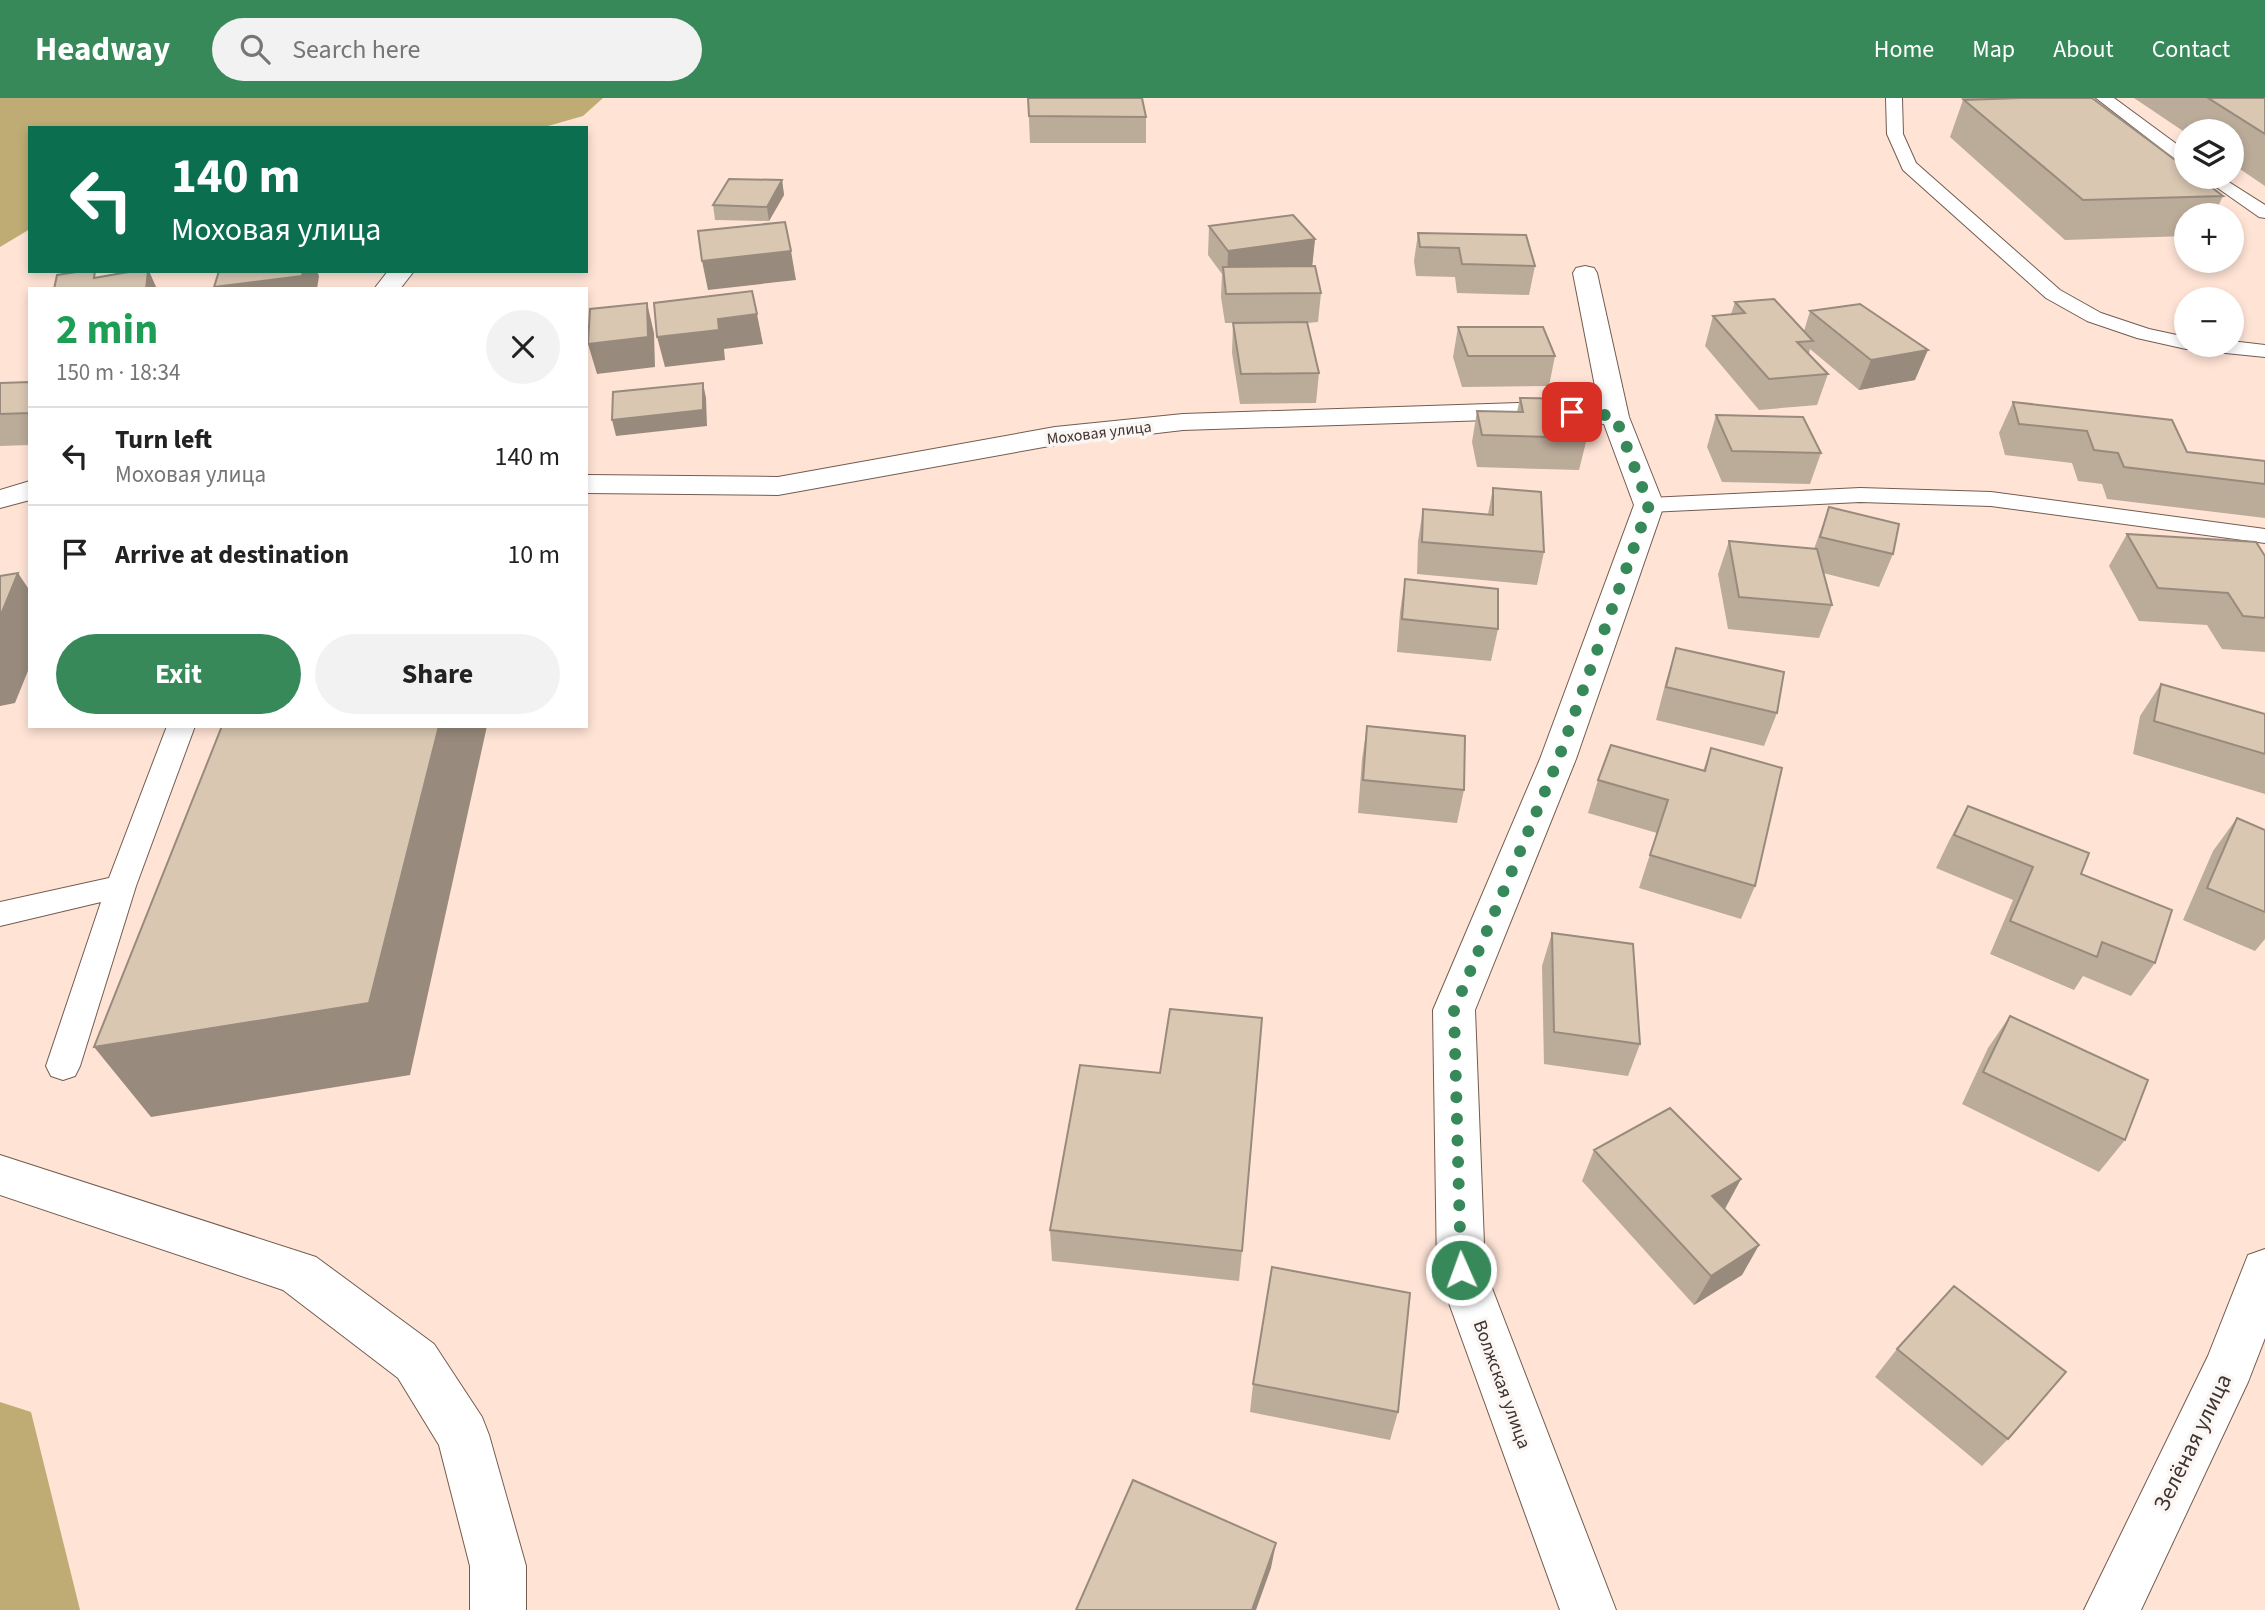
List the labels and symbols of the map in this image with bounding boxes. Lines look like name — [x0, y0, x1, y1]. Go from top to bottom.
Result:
pin — [1542, 382, 1602, 442]
street label: Моховая улица — [1046, 416, 1153, 450]
position arrow — [1424, 1233, 1498, 1307]
street label: Волжская улица — [1466, 1316, 1537, 1453]
street label: Зелёная улица — [2145, 1368, 2240, 1516]

